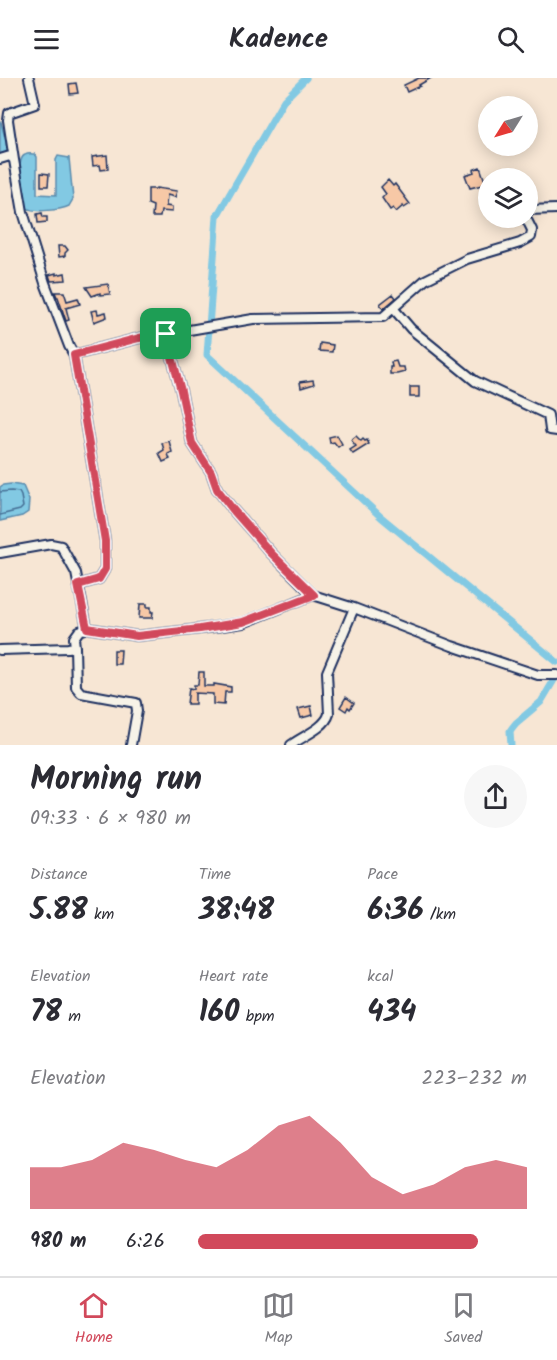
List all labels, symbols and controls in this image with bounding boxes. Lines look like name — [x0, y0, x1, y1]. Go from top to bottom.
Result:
text: Kadence — [229, 18, 328, 61]
icon: menu — [30, 23, 63, 56]
icon: search — [494, 23, 527, 56]
north arrow — [478, 96, 538, 156]
map controls — [478, 96, 538, 228]
button: layers — [478, 168, 538, 228]
pin — [140, 308, 191, 359]
icon: arrive — [149, 317, 182, 350]
text: Morning run — [30, 754, 202, 807]
button: share — [464, 765, 527, 828]
text: 09:33 · 6 × 980 m — [30, 803, 191, 835]
text: Distance — [30, 862, 88, 887]
text: Time — [199, 862, 231, 887]
text: Pace — [367, 862, 398, 887]
text: 5.88 — [30, 887, 88, 935]
text: 38:48 — [199, 887, 274, 935]
text: 6:36 — [367, 887, 424, 935]
text: km — [88, 902, 114, 927]
text: /km — [424, 902, 456, 927]
text: Elevation — [30, 964, 91, 989]
text: Heart rate — [199, 964, 268, 989]
text: kcal — [367, 964, 393, 989]
text: 78 — [30, 989, 62, 1037]
text: 160 — [199, 989, 239, 1037]
text: 434 — [367, 989, 416, 1037]
text: m — [62, 1004, 81, 1029]
text: bpm — [239, 1004, 275, 1029]
text: Elevation — [30, 1063, 106, 1095]
text: 223–232 m — [422, 1063, 527, 1095]
text: 980 m — [30, 1226, 86, 1258]
text: 6:26 — [126, 1226, 165, 1258]
tab: Home — [75, 1289, 113, 1350]
tab: Map — [262, 1289, 295, 1350]
tab: Saved — [444, 1289, 482, 1350]

